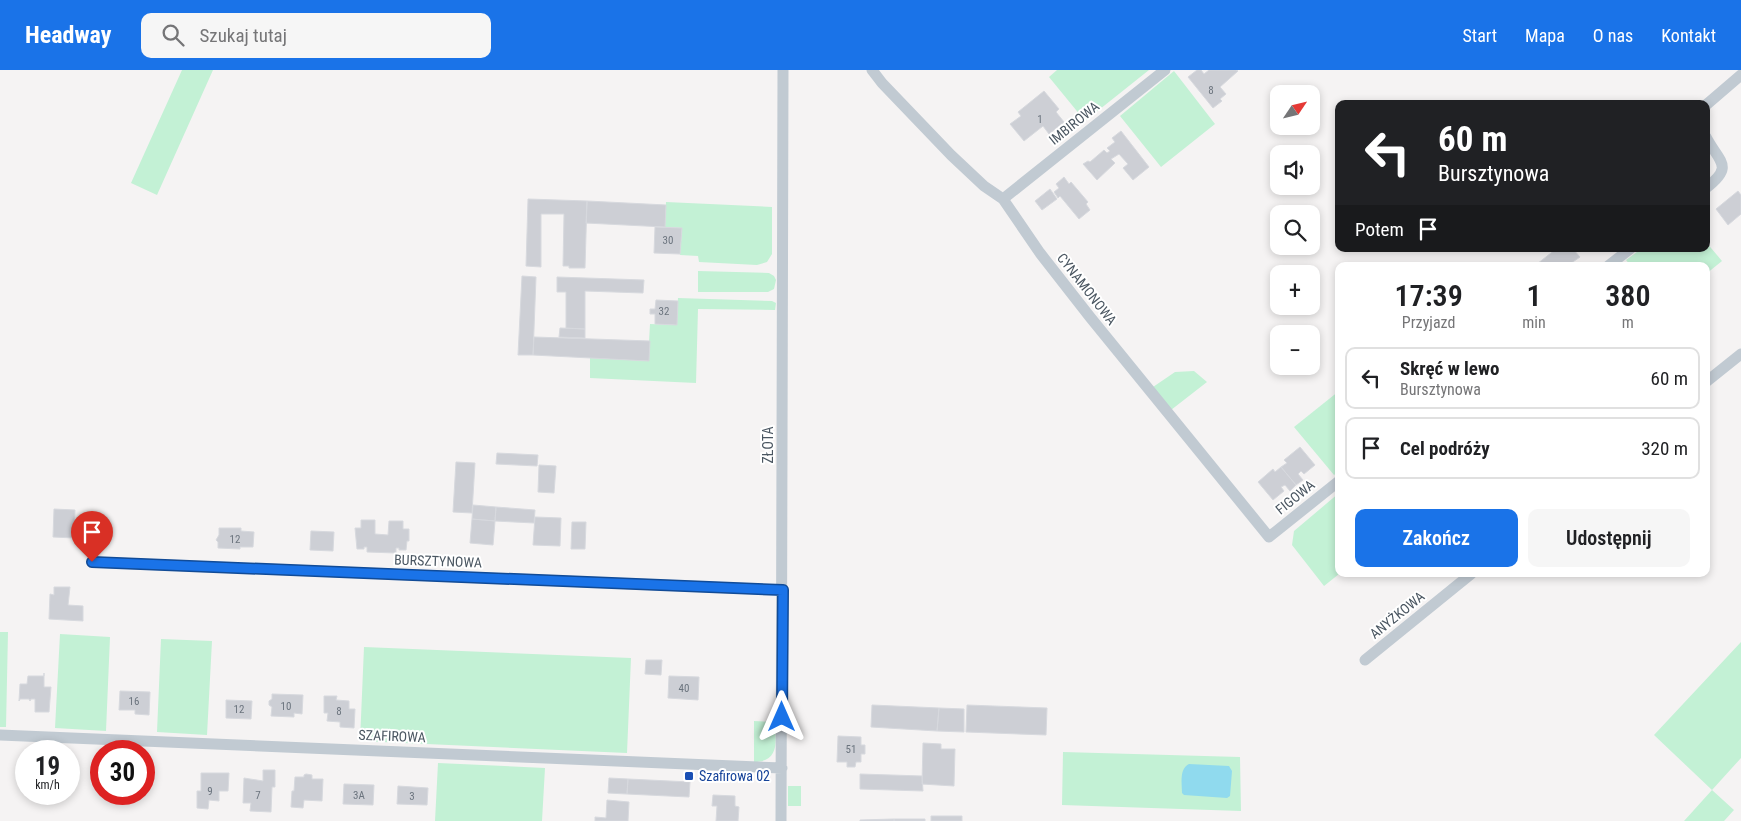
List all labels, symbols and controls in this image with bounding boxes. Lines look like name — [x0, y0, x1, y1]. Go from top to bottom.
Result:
search box — [141, 13, 491, 58]
text: Headway — [25, 21, 111, 49]
icon: search — [159, 21, 187, 49]
text: Szukaj tutaj — [199, 24, 287, 47]
text: Start — [1463, 25, 1497, 46]
text: Mapa — [1525, 25, 1565, 46]
text: O nas — [1593, 25, 1633, 46]
text: Kontakt — [1661, 25, 1716, 46]
house number: 8 — [1208, 84, 1214, 97]
north arrow — [1270, 85, 1320, 135]
map controls — [1270, 85, 1320, 375]
street label: IMBIROWA — [1046, 98, 1102, 148]
house number: 1 — [1037, 113, 1043, 126]
text: 60 m — [1438, 119, 1507, 160]
icon: left — [1355, 120, 1420, 185]
button: sound — [1270, 145, 1320, 195]
text: Bursztynowa — [1438, 161, 1549, 186]
button: search — [1270, 205, 1320, 255]
icon: arrive — [1414, 215, 1442, 243]
text: Potem — [1355, 218, 1404, 241]
house number: 30 — [663, 234, 673, 247]
street label: CYNAMONOWA — [1054, 250, 1120, 328]
button: + — [1270, 265, 1320, 315]
text: 17:39 — [1394, 278, 1463, 313]
text: 1 — [1526, 278, 1542, 313]
text: 380 — [1605, 278, 1650, 313]
house number: 32 — [659, 305, 669, 318]
text: Przyjazd — [1402, 313, 1455, 332]
text: min — [1522, 313, 1546, 332]
text: m — [1622, 313, 1634, 332]
button: − — [1270, 325, 1320, 375]
text: Skręć w lewo — [1400, 357, 1499, 380]
icon: left — [1357, 364, 1385, 392]
text: 60 m — [1651, 367, 1688, 390]
text: Bursztynowa — [1400, 380, 1481, 399]
street label: ZŁOTA — [760, 426, 776, 464]
icon: arrive — [1357, 434, 1385, 462]
text: Cel podróży — [1400, 437, 1490, 460]
text: 320 m — [1641, 437, 1688, 460]
street label: FIGOWA — [1272, 477, 1318, 517]
button: Zakończ — [1355, 509, 1518, 567]
button: Udostępnij — [1528, 509, 1690, 567]
pin — [71, 511, 113, 562]
icon: arrive — [78, 518, 106, 546]
house number: 12 — [230, 533, 240, 546]
street label: BURSZTYNOWA — [394, 551, 482, 571]
street label: ANYŻKOWA — [1367, 588, 1427, 642]
house number: 40 — [679, 682, 689, 695]
position arrow — [755, 690, 807, 742]
house number: 16 — [129, 695, 139, 708]
house number: 10 — [281, 700, 291, 713]
house number: 12 — [234, 703, 244, 716]
house number: 8 — [336, 705, 342, 718]
street label: SZAFIROWA — [358, 727, 426, 745]
speed limit sign: 30 — [90, 740, 155, 805]
house number: 51 — [846, 743, 856, 756]
text: 19 — [35, 752, 60, 781]
place label: Szafirowa 02 — [699, 768, 770, 784]
marker: Szafirowa 02 — [683, 770, 695, 782]
text: km/h — [35, 778, 60, 792]
house number: 9 — [207, 785, 213, 798]
house number: 7 — [255, 789, 261, 802]
house number: 3A — [353, 789, 366, 802]
house number: 3 — [409, 790, 415, 803]

